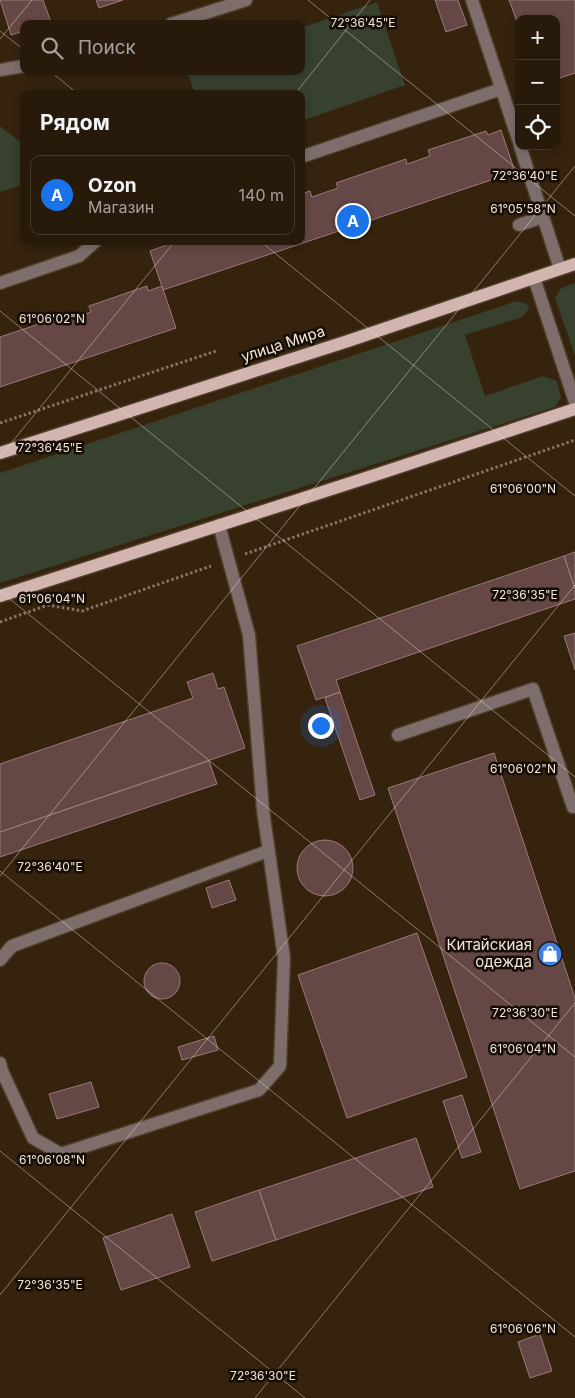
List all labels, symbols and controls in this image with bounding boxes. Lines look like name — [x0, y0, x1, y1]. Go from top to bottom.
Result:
text: 72°36'45"E — [330, 15, 396, 30]
map controls — [515, 15, 560, 150]
button: + — [515, 15, 560, 60]
search box — [20, 20, 305, 75]
icon: search — [38, 34, 66, 62]
text: Поиск — [78, 36, 136, 59]
button: − — [515, 60, 560, 105]
button: locate — [515, 105, 560, 150]
text: Рядом — [40, 110, 110, 135]
text: 72°36'40"E — [492, 168, 558, 183]
text: Ozon — [88, 174, 137, 197]
text: A — [51, 185, 63, 205]
text: 140 m — [239, 185, 284, 205]
text: Магазин — [88, 197, 154, 217]
text: 61°05'58"N — [490, 201, 556, 216]
pin: A — [337, 202, 369, 240]
text: 61°06'02"N — [19, 311, 85, 326]
street label: улица Мира — [239, 321, 327, 366]
text: 72°36'45"E — [17, 440, 83, 455]
text: 61°06'00"N — [490, 481, 556, 496]
text: 72°36'35"E — [492, 587, 558, 602]
text: 61°06'04"N — [19, 591, 85, 606]
your location — [308, 713, 334, 739]
text: 61°06'02"N — [490, 761, 556, 776]
text: 72°36'40"E — [17, 859, 83, 874]
place label: Китайскиая одежда — [446, 935, 532, 971]
shop icon: Китайскиая одежда — [537, 941, 563, 967]
text: 72°36'30"E — [492, 1005, 558, 1020]
text: 61°06'04"N — [490, 1041, 556, 1056]
text: 61°06'08"N — [19, 1152, 85, 1167]
text: 72°36'35"E — [17, 1277, 83, 1292]
text: 61°06'06"N — [490, 1321, 556, 1336]
text: 72°36'30"E — [230, 1368, 296, 1383]

